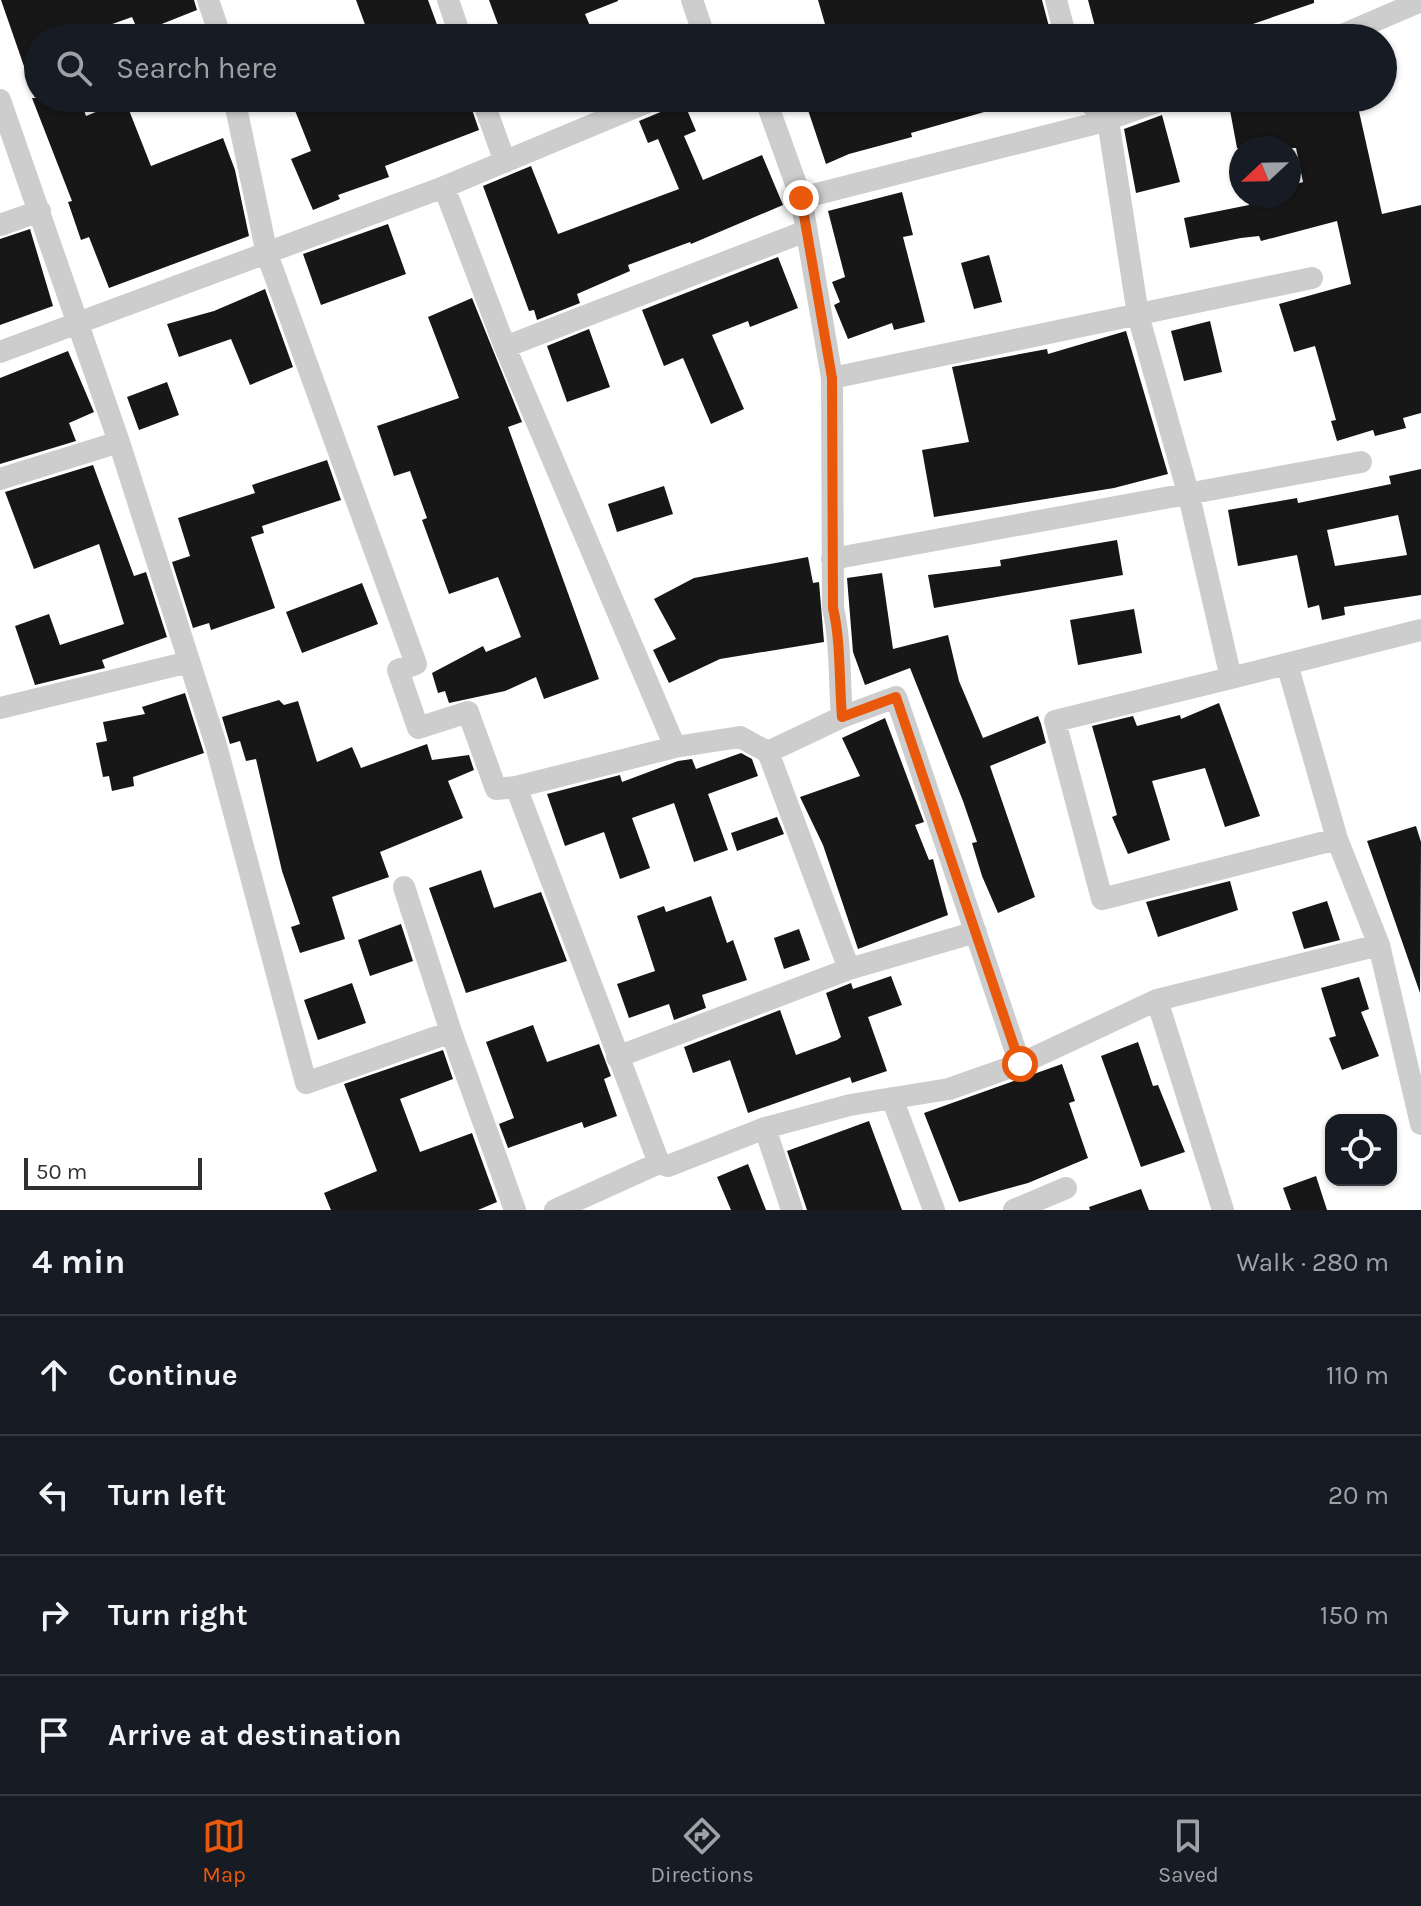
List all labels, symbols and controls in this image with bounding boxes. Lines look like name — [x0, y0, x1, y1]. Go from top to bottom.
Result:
search box — [24, 24, 1397, 112]
icon: search — [52, 46, 96, 90]
text: Search here — [116, 50, 277, 86]
north arrow — [1229, 136, 1301, 208]
route end — [783, 180, 819, 216]
route start — [1002, 1046, 1038, 1082]
map controls — [1325, 1114, 1397, 1186]
button: locate — [1325, 1114, 1397, 1186]
scale bar — [24, 1154, 202, 1190]
text: 50 m — [36, 1159, 87, 1185]
text: 4 min — [32, 1242, 125, 1282]
text: Walk · 280 m — [1236, 1247, 1389, 1278]
icon: ahead — [32, 1353, 76, 1397]
text: Continue — [108, 1357, 238, 1393]
text: 110 m — [1326, 1360, 1389, 1391]
icon: left — [32, 1473, 76, 1517]
text: Turn left — [108, 1477, 226, 1513]
text: 20 m — [1328, 1480, 1389, 1511]
icon: right — [32, 1593, 76, 1637]
text: Turn right — [108, 1597, 248, 1633]
text: 150 m — [1320, 1600, 1389, 1631]
icon: arrive — [32, 1713, 76, 1757]
text: Arrive at destination — [108, 1717, 402, 1753]
tab: Map — [202, 1814, 246, 1888]
tab: Directions — [650, 1814, 754, 1888]
tab: Saved — [1158, 1814, 1219, 1888]

